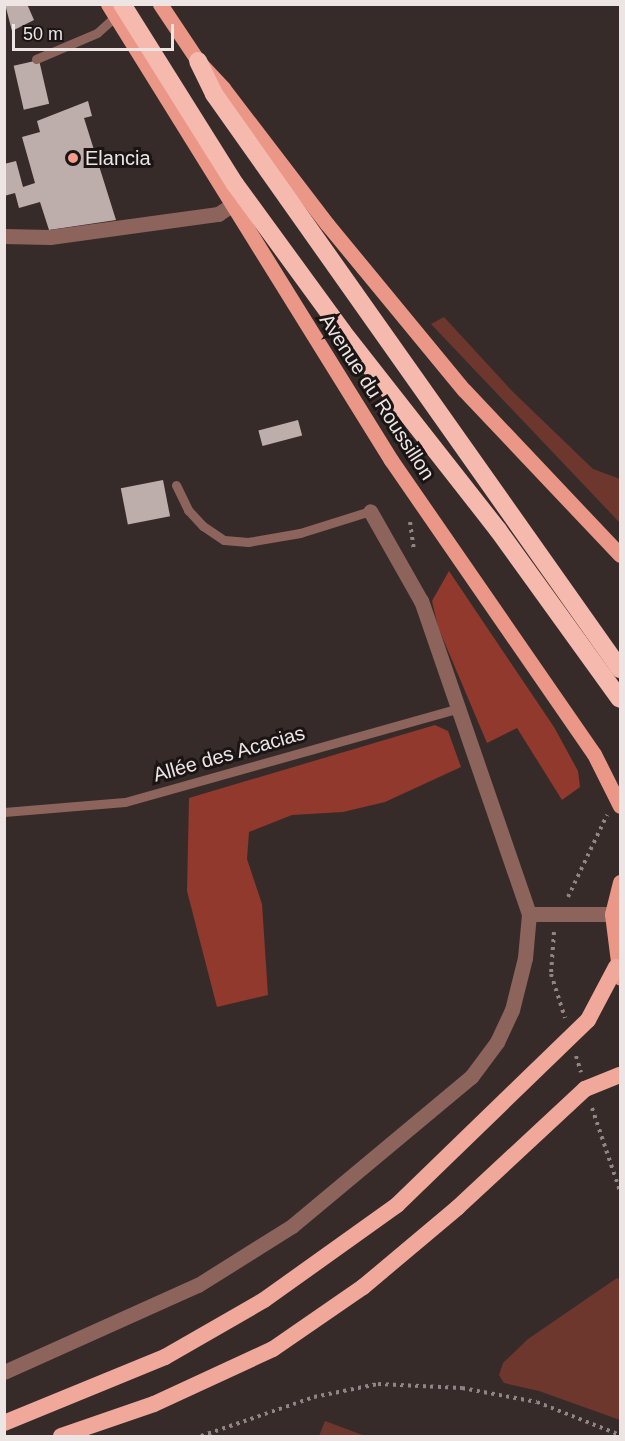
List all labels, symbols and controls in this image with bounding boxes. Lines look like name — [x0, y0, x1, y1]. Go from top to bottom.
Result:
scale bar — [15, 12, 177, 50]
text: 50 m — [23, 24, 63, 44]
place label: Elancia — [85, 146, 151, 170]
marker: Elancia — [66, 151, 80, 165]
street label: Avenue du Roussillon — [314, 309, 440, 485]
street label: Allée des Acacias — [150, 721, 308, 787]

